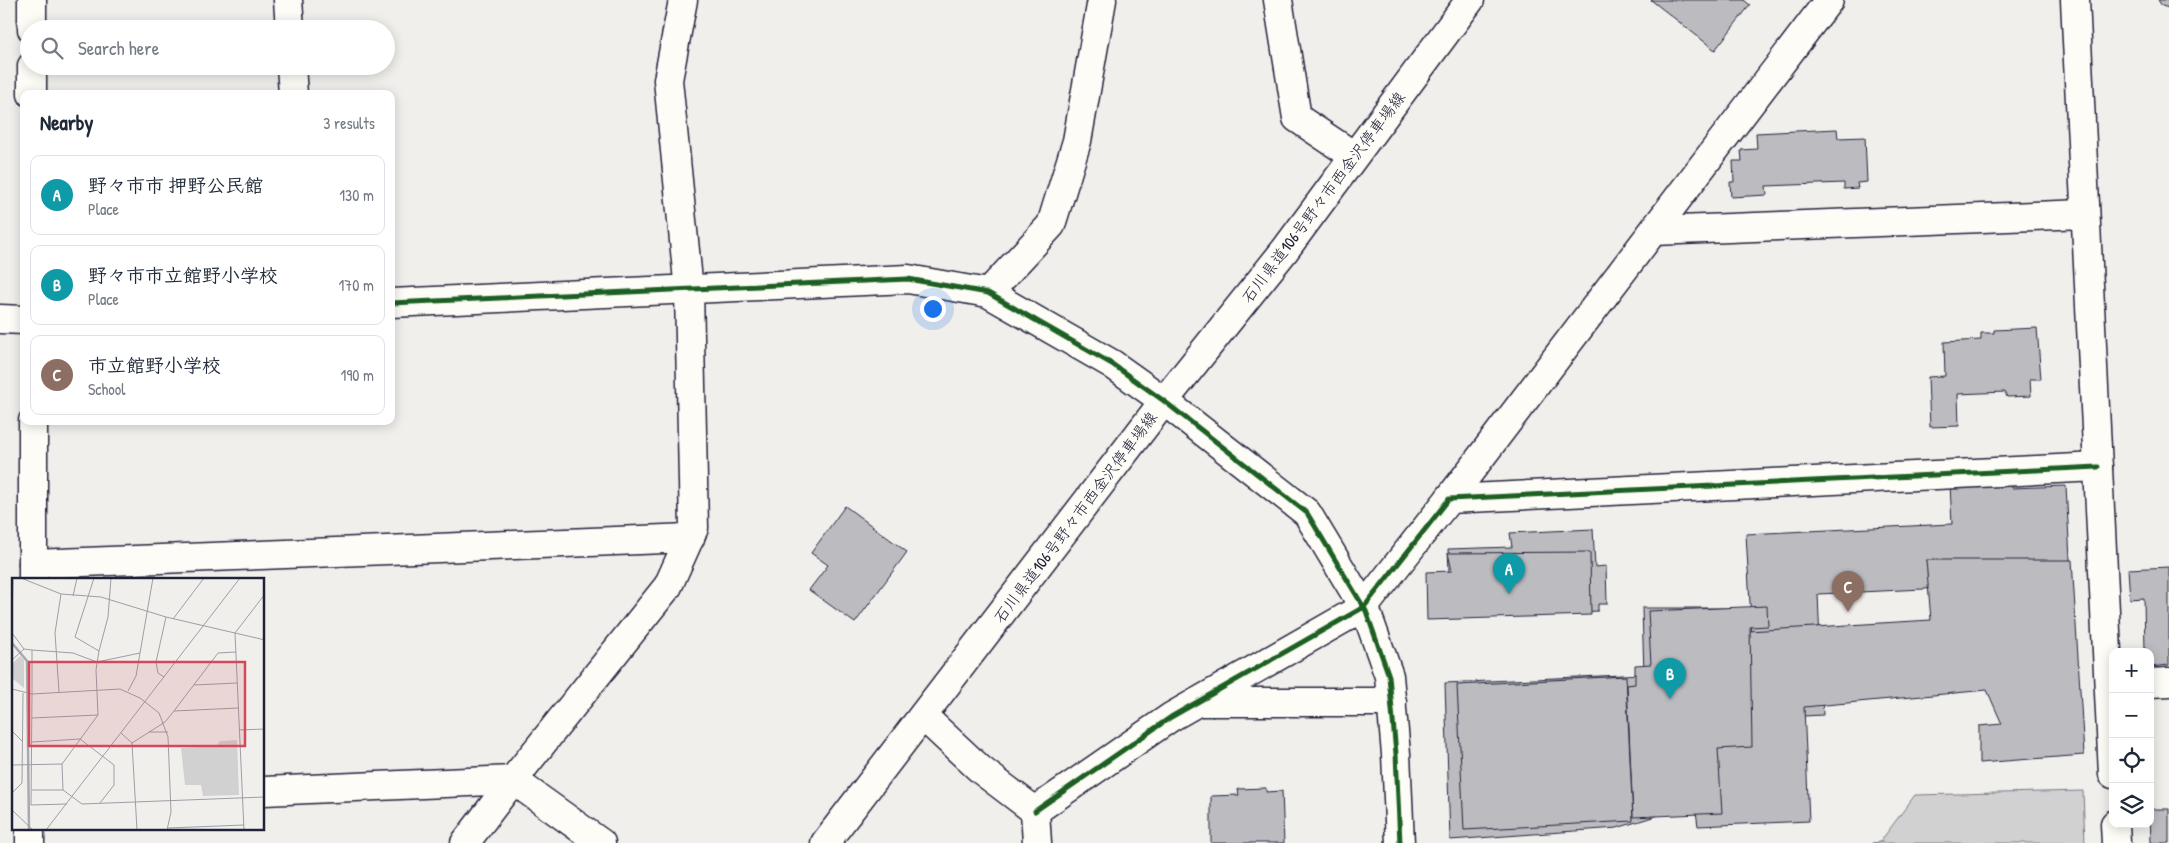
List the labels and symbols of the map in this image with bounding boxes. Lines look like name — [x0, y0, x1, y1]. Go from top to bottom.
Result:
street label: 石川県道106号野々市西金沢停車場線 — [1236, 87, 1410, 307]
your location — [920, 296, 946, 322]
street label: 石川県道106号野々市西金沢停車場線 — [988, 407, 1162, 627]
pin: A — [1493, 553, 1525, 594]
pin: C — [1832, 571, 1864, 612]
inset map — [12, 578, 265, 830]
pin: B — [1654, 658, 1686, 699]

